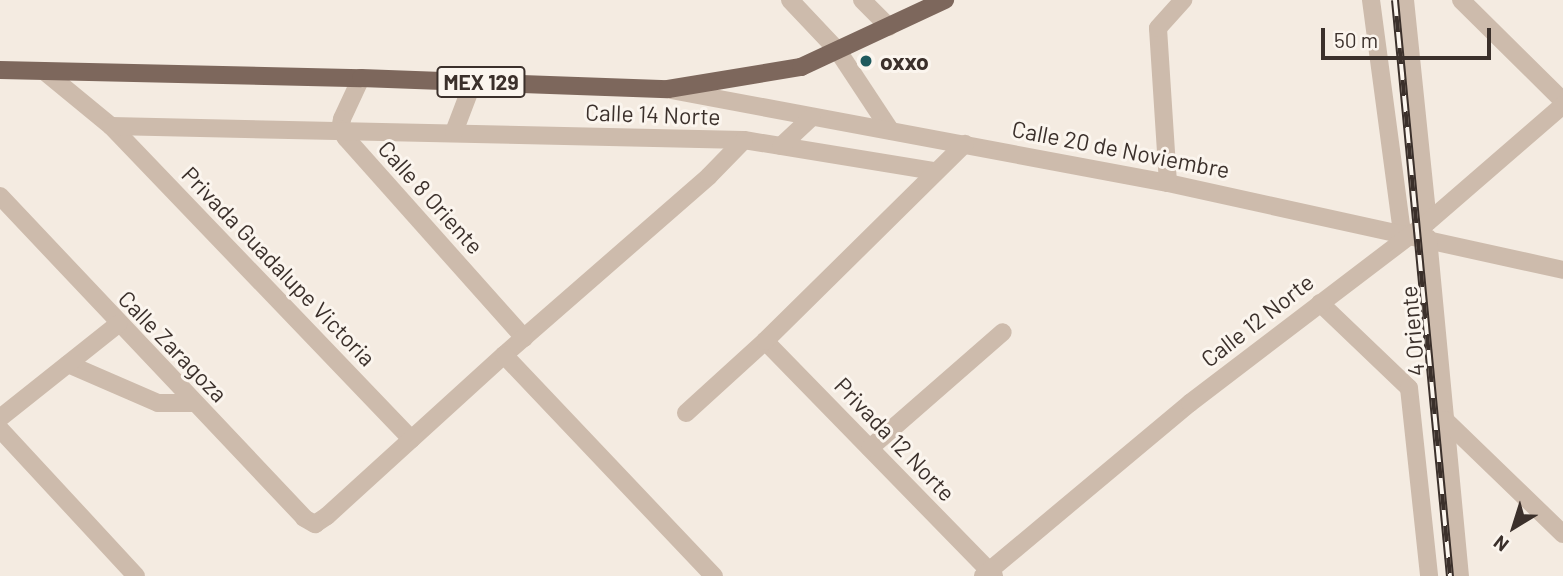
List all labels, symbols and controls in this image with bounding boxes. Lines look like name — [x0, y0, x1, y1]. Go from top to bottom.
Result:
scale bar — [1325, 14, 1495, 58]
text: 50 m — [1334, 27, 1378, 52]
place label: oxxo — [880, 47, 929, 75]
marker: oxxo — [858, 53, 874, 69]
road number: MEX 129 — [435, 64, 526, 100]
street label: Calle 14 Norte — [585, 98, 721, 130]
street label: Calle 20 de Noviembre — [1010, 114, 1232, 184]
street label: Calle 8 Oriente — [373, 135, 489, 259]
street label: Privada Guadalupe Victoria — [176, 161, 382, 371]
street label: Calle 12 Norte — [1195, 268, 1319, 372]
street label: Calle Zaragoza — [113, 285, 233, 407]
street label: 4 Oriente — [1394, 285, 1430, 377]
street label: Privada 12 Norte — [829, 371, 961, 507]
north arrow — [1479, 492, 1549, 562]
text: N — [1489, 531, 1513, 557]

